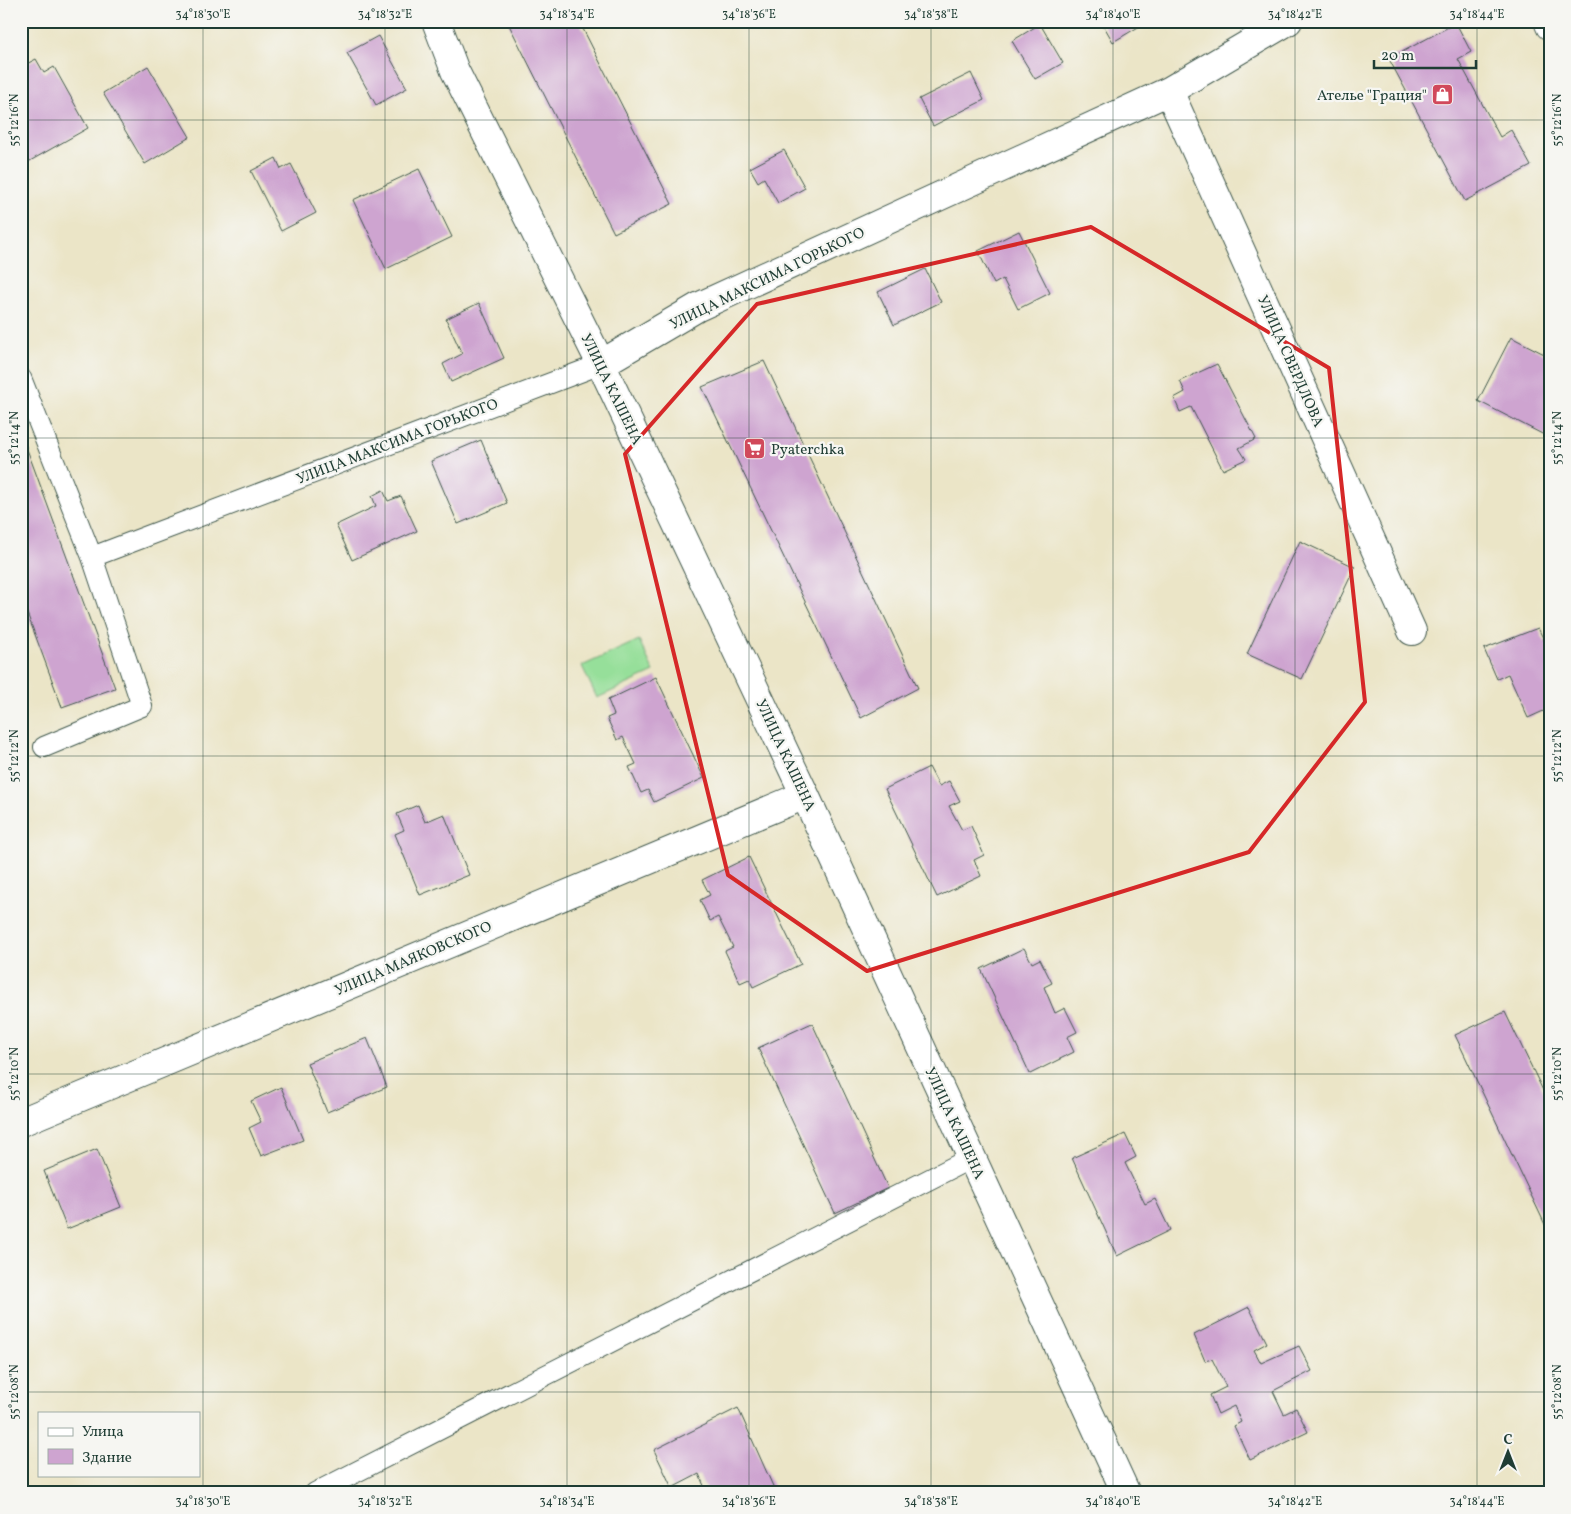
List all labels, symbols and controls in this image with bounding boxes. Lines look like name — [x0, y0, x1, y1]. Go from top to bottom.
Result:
text: 34°18'30"E — [176, 7, 230, 23]
text: 34°18'32"E — [358, 7, 412, 23]
text: 34°18'34"E — [540, 7, 594, 23]
text: 34°18'36"E — [722, 7, 776, 23]
text: 34°18'38"E — [904, 7, 958, 23]
text: 34°18'40"E — [1086, 7, 1140, 23]
text: 34°18'42"E — [1268, 7, 1322, 23]
text: 34°18'44"E — [1450, 7, 1504, 23]
scale bar — [1374, 38, 1476, 70]
text: 20 m — [1381, 46, 1414, 67]
shop icon: Ателье "Грация" — [1431, 83, 1455, 107]
place label: Ателье "Грация" — [1317, 86, 1427, 107]
text: 55°12'16"N — [7, 93, 23, 147]
text: 55°12'16"N — [1550, 93, 1566, 147]
street label: УЛИЦА МАКСИМА ГОРЬКОГО — [667, 223, 869, 336]
street label: УЛИЦА СВЕРДЛОВА — [1251, 292, 1328, 431]
street label: УЛИЦА КАШЕНА — [575, 330, 647, 449]
street label: УЛИЦА МАКСИМА ГОРЬКОГО — [294, 394, 501, 491]
text: 55°12'14"N — [7, 411, 23, 465]
text: 55°12'14"N — [1550, 411, 1566, 465]
supermarket icon: Pyaterchka — [743, 437, 767, 461]
place label: Pyaterchka — [771, 440, 845, 461]
street label: УЛИЦА КАШЕНА — [749, 696, 820, 816]
text: 55°12'12"N — [7, 729, 23, 783]
text: 55°12'12"N — [1550, 729, 1566, 783]
street label: УЛИЦА МАЯКОВСКОГО — [332, 917, 495, 1002]
text: 55°12'10"N — [7, 1047, 23, 1101]
text: 55°12'10"N — [1550, 1047, 1566, 1101]
street label: УЛИЦА КАШЕНА — [918, 1064, 989, 1184]
text: 55°12'08"N — [7, 1364, 23, 1420]
text: 55°12'08"N — [1550, 1364, 1566, 1420]
legend — [38, 1412, 200, 1476]
text: Улица — [82, 1422, 124, 1443]
north arrow — [1484, 1426, 1534, 1476]
text: С — [1503, 1431, 1513, 1450]
text: Здание — [82, 1448, 132, 1469]
text: 34°18'30"E — [176, 1494, 230, 1510]
text: 34°18'32"E — [358, 1494, 412, 1510]
text: 34°18'34"E — [540, 1494, 594, 1510]
text: 34°18'36"E — [722, 1494, 776, 1510]
text: 34°18'38"E — [904, 1494, 958, 1510]
text: 34°18'40"E — [1086, 1494, 1140, 1510]
text: 34°18'42"E — [1268, 1494, 1322, 1510]
text: 34°18'44"E — [1450, 1494, 1504, 1510]

